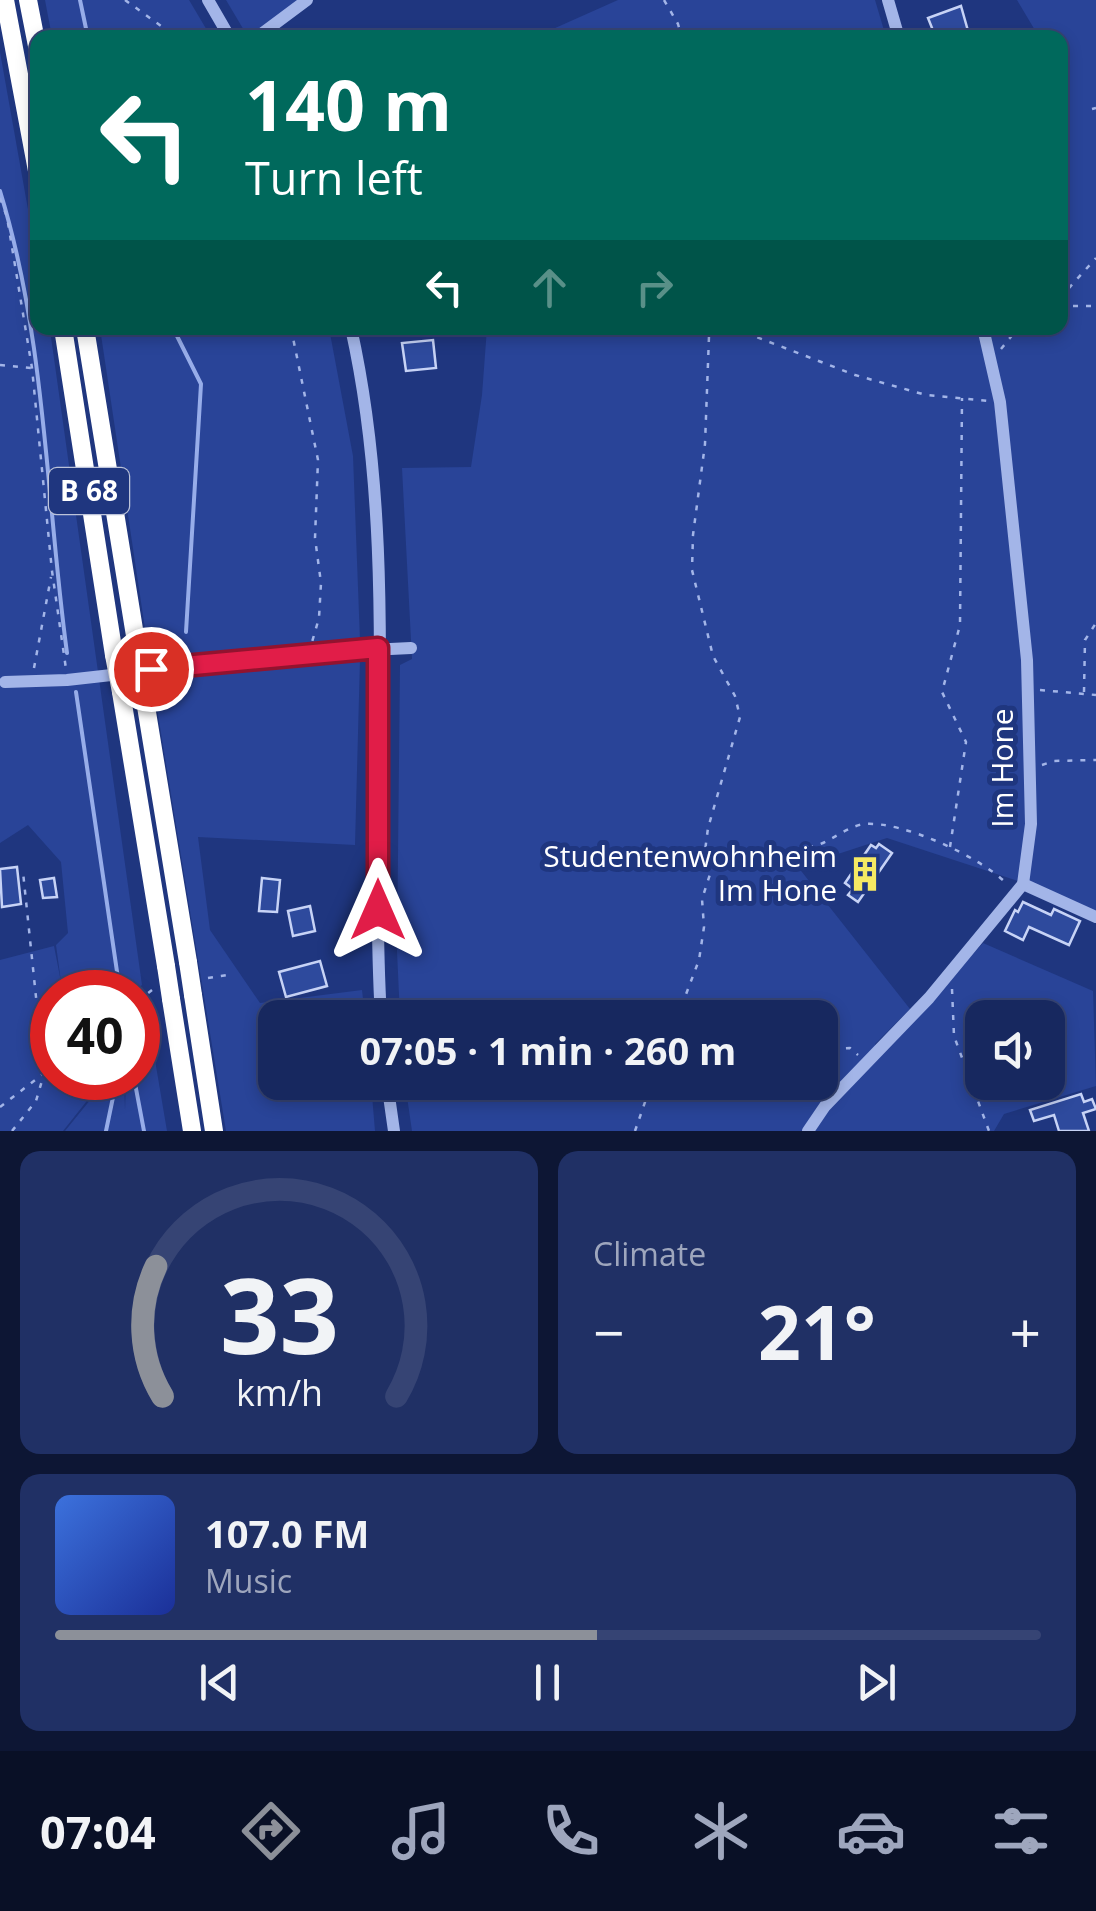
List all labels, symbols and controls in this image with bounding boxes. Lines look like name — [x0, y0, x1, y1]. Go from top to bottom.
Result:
text: 140 m — [245, 56, 452, 152]
icon: left — [80, 70, 210, 200]
text: Turn left — [245, 147, 423, 208]
icon: left — [417, 260, 472, 315]
icon: ahead — [522, 260, 577, 315]
icon: right — [627, 260, 682, 315]
road number: B 68 — [49, 468, 129, 514]
pin — [109, 627, 194, 712]
icon: arrive — [124, 642, 179, 697]
street label: Im Hone — [981, 708, 1022, 828]
place label: Studentenwohnheim Im Hone — [543, 835, 837, 910]
building icon: Studentenwohnheim Im Hone — [846, 855, 884, 893]
position arrow — [326, 858, 430, 962]
speed limit sign: 40 — [30, 970, 160, 1100]
map controls — [965, 1000, 1065, 1100]
button: sound — [965, 1000, 1065, 1100]
text: 07:05 · 1 min · 260 m — [360, 1024, 736, 1076]
text: Climate — [593, 1232, 706, 1275]
text: 33 — [220, 1243, 338, 1384]
text: 21° — [758, 1280, 876, 1382]
text: − — [593, 1294, 624, 1369]
text: + — [1010, 1294, 1041, 1369]
text: km/h — [236, 1368, 322, 1416]
text: 107.0 FM — [205, 1507, 369, 1559]
text: Music — [205, 1559, 292, 1602]
icon: previous — [192, 1655, 247, 1710]
icon: pause — [520, 1655, 575, 1710]
icon: next — [849, 1655, 904, 1710]
icon: directions — [236, 1796, 306, 1866]
icon: music — [386, 1796, 456, 1866]
icon: phone — [536, 1796, 606, 1866]
icon: climate — [686, 1796, 756, 1866]
icon: car — [836, 1796, 906, 1866]
icon: filters — [986, 1796, 1056, 1866]
text: 07:04 — [40, 1801, 156, 1862]

